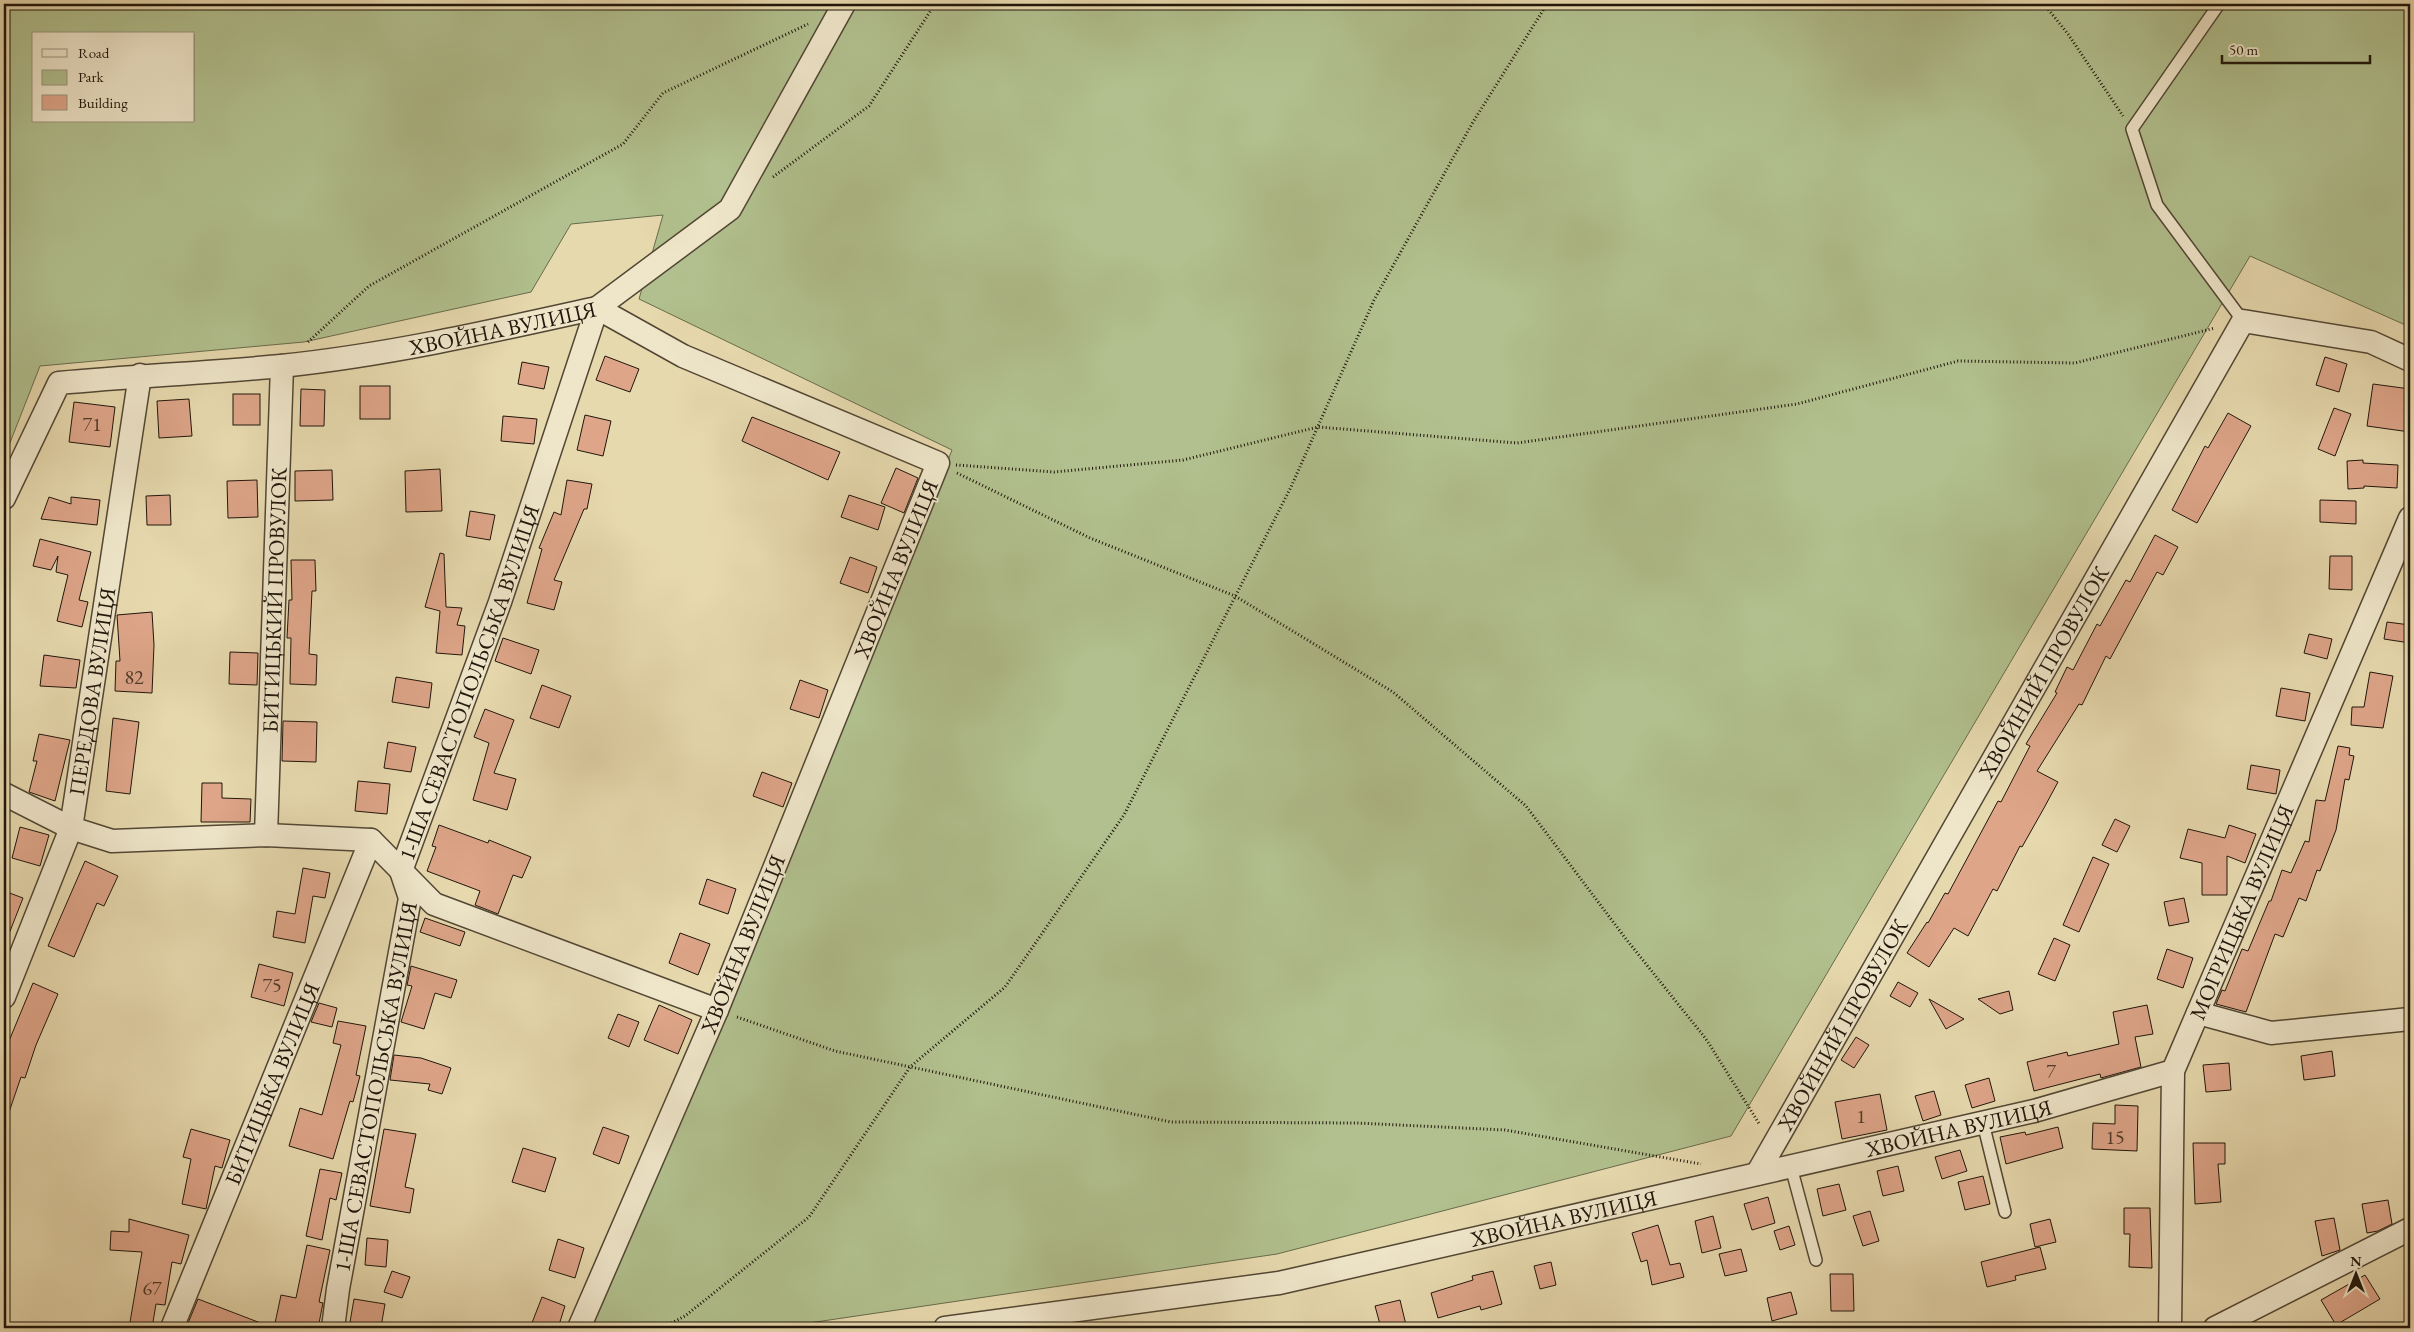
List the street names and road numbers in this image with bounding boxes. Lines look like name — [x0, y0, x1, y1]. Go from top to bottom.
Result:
street label: ХВОЙНА ВУЛИЦЯ — [406, 294, 599, 362]
street label: БИТИЦЬКИЙ ПРОВУЛОК — [255, 466, 293, 733]
street label: ХВОЙНА ВУЛИЦЯ — [846, 475, 945, 664]
street label: 1-ША СЕВАСТОПОЛЬСЬКА ВУЛИЦЯ — [392, 500, 546, 864]
street label: ХВОЙНИЙ ПРОВУЛОК — [1971, 560, 2115, 784]
street label: ПЕРЕДОВА ВУЛИЦЯ — [62, 585, 122, 798]
street label: МОГРИЦЬКА ВУЛИЦЯ — [2182, 800, 2300, 1024]
street label: ХВОЙНА ВУЛИЦЯ — [693, 850, 792, 1039]
street label: 1-ША СЕВАСТОПОЛЬСЬКА ВУЛИЦЯ — [327, 899, 424, 1274]
street label: ХВОЙНИЙ ПРОВУЛОК — [1770, 913, 1914, 1137]
street label: БИТИЦЬКА ВУЛИЦЯ — [217, 978, 326, 1189]
street label: ХВОЙНА ВУЛИЦЯ — [1861, 1092, 2056, 1164]
street label: ХВОЙНА ВУЛИЦЯ — [1467, 1183, 1660, 1254]

